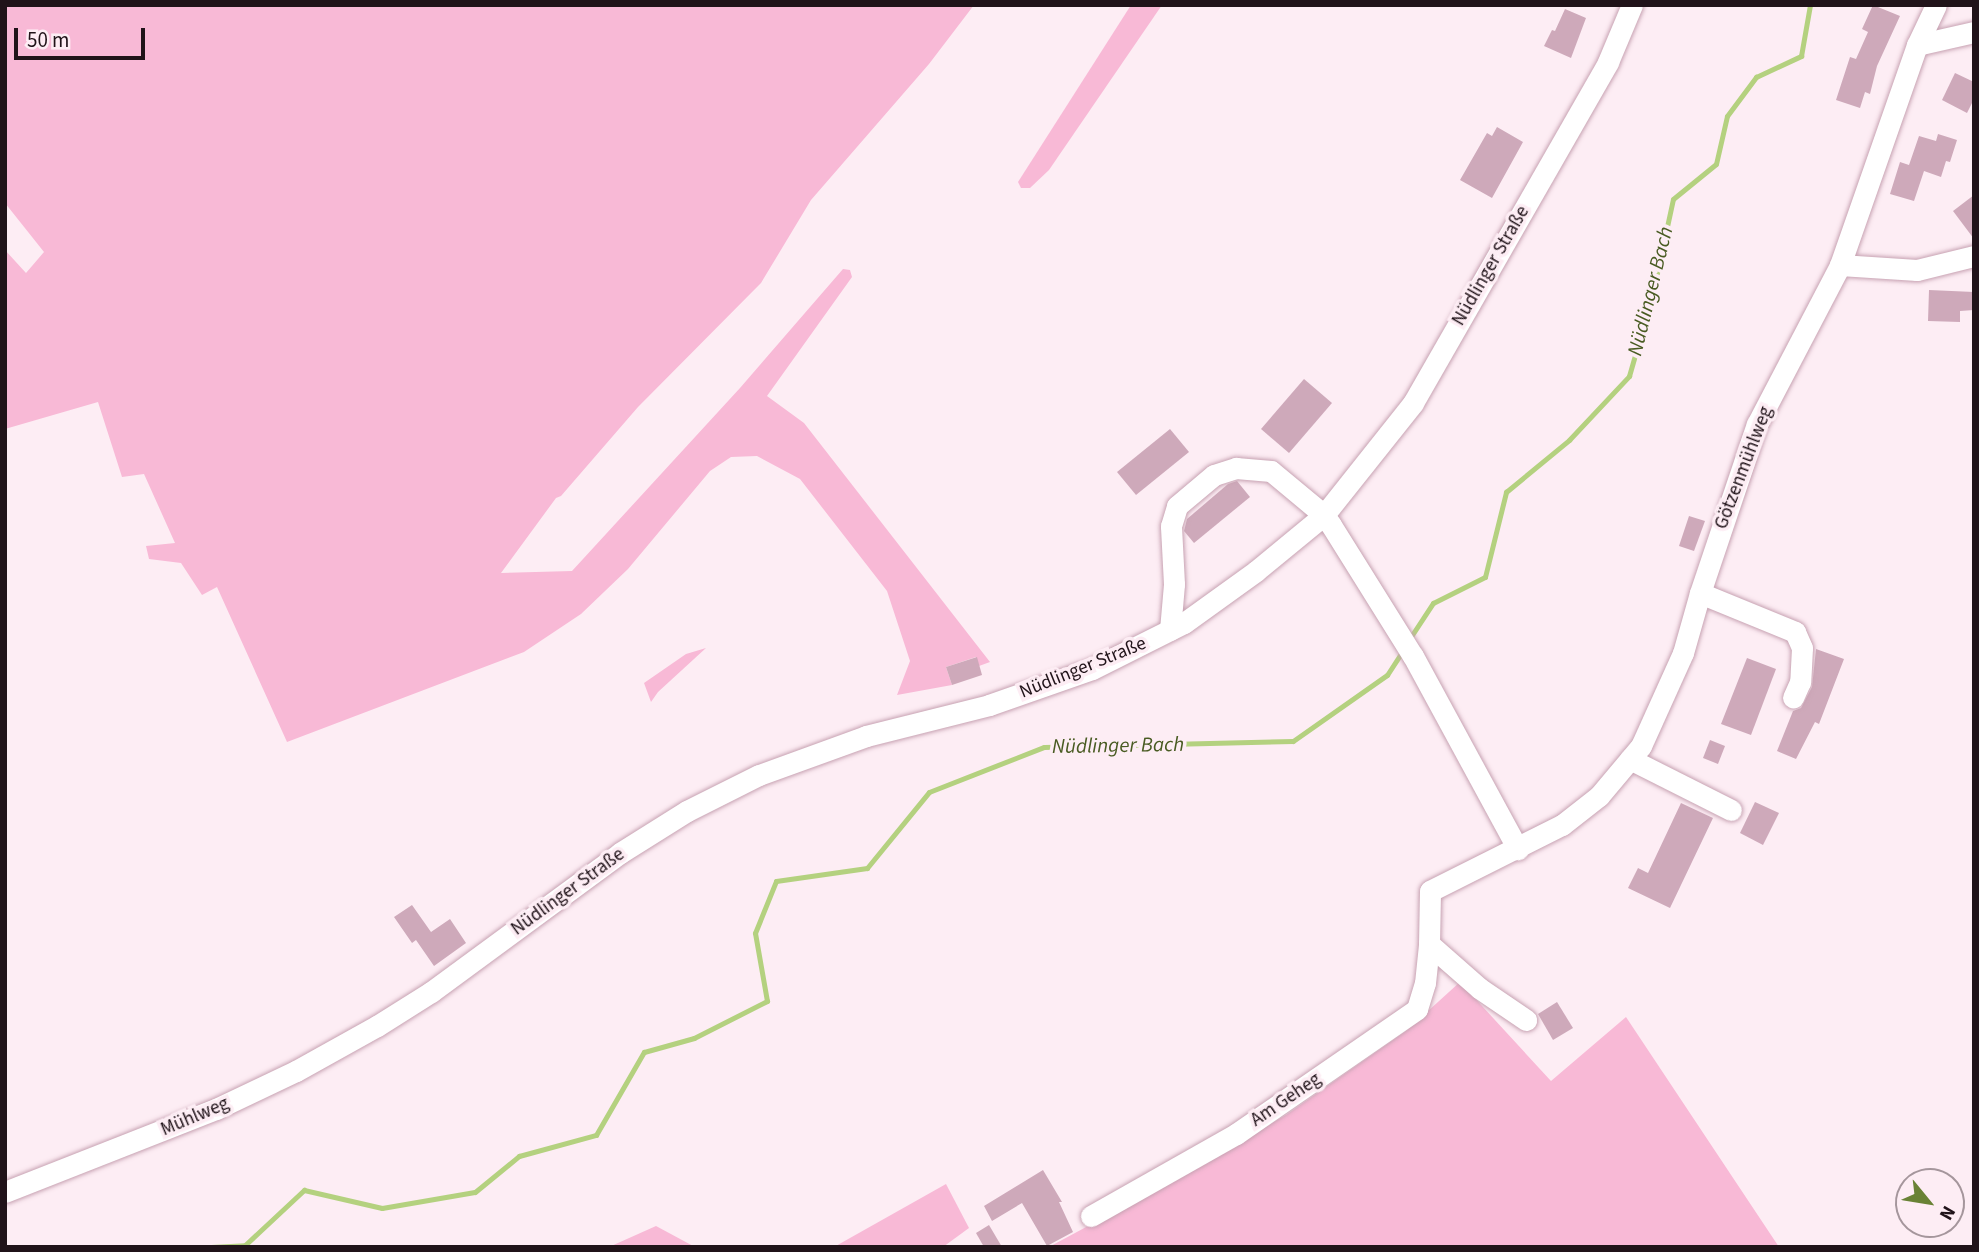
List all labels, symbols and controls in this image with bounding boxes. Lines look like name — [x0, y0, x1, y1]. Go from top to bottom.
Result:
scale bar — [18, 14, 149, 58]
text: 50 m — [27, 25, 69, 55]
street label: Nüdlinger Straße — [1448, 202, 1534, 330]
water label: Nüdlinger Bach — [1622, 224, 1678, 358]
street label: Götzenmühlweg — [1710, 403, 1778, 533]
street label: Nüdlinger Straße — [1016, 632, 1150, 704]
water label: Nüdlinger Bach — [1052, 731, 1184, 759]
street label: Nüdlinger Straße — [507, 843, 629, 941]
street label: Am Geheg — [1246, 1068, 1326, 1132]
street label: Mühlweg — [158, 1092, 232, 1142]
north arrow — [1895, 1168, 1965, 1238]
text: N — [1932, 1201, 1962, 1225]

